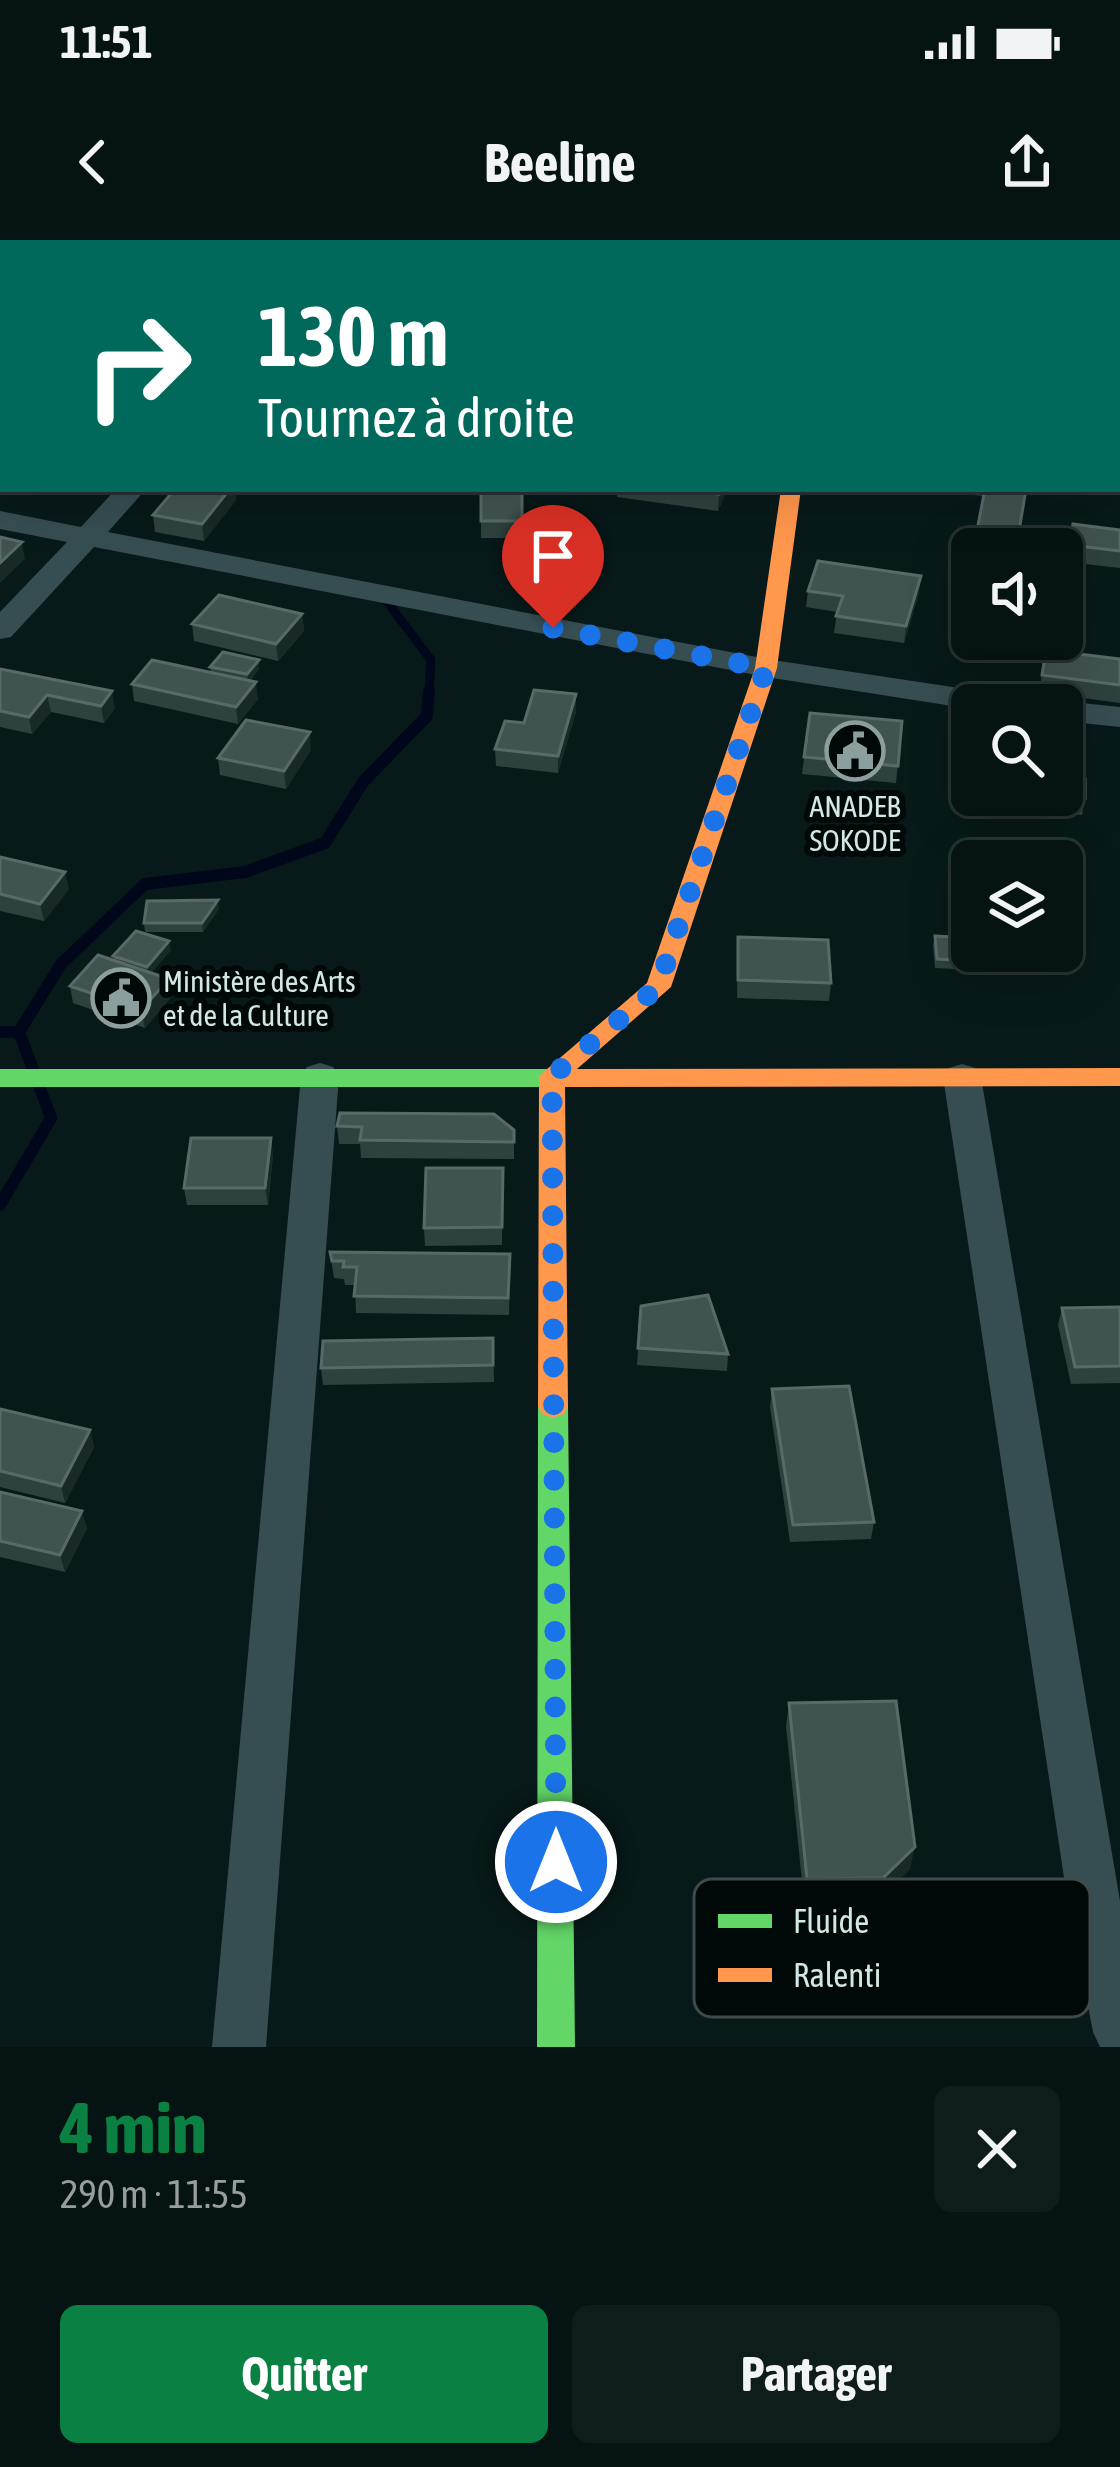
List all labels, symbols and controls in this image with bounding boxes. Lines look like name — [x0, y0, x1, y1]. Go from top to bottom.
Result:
text: 11:51 — [60, 16, 153, 68]
icon: back — [60, 129, 126, 195]
icon: share — [994, 129, 1060, 195]
text: Beeline — [484, 132, 636, 193]
icon: right — [60, 288, 216, 444]
text: 130 m — [258, 288, 448, 384]
text: Tournez à droite — [258, 387, 575, 448]
pin — [502, 505, 604, 628]
icon: arrive — [520, 523, 586, 589]
map controls — [951, 528, 1083, 972]
button: sound — [951, 528, 1083, 660]
button: search — [951, 684, 1083, 816]
public building icon: ANADEB SOKODE — [824, 720, 886, 782]
place label: ANADEB SOKODE — [809, 789, 901, 857]
button: layers — [951, 840, 1083, 972]
place label: Ministère des Arts et de la Culture — [163, 964, 356, 1032]
public building icon: Ministère des Arts et de la Culture — [90, 967, 152, 1029]
position arrow — [493, 1799, 619, 1925]
legend — [694, 1879, 1090, 2017]
text: Fluide — [793, 1902, 869, 1940]
text: Ralenti — [793, 1956, 881, 1994]
text: 4 min — [60, 2086, 207, 2168]
button: close — [934, 2086, 1060, 2212]
text: 290 m · 11:55 — [60, 2172, 248, 2216]
button: Quitter — [60, 2305, 548, 2443]
button: Partager — [572, 2305, 1060, 2443]

